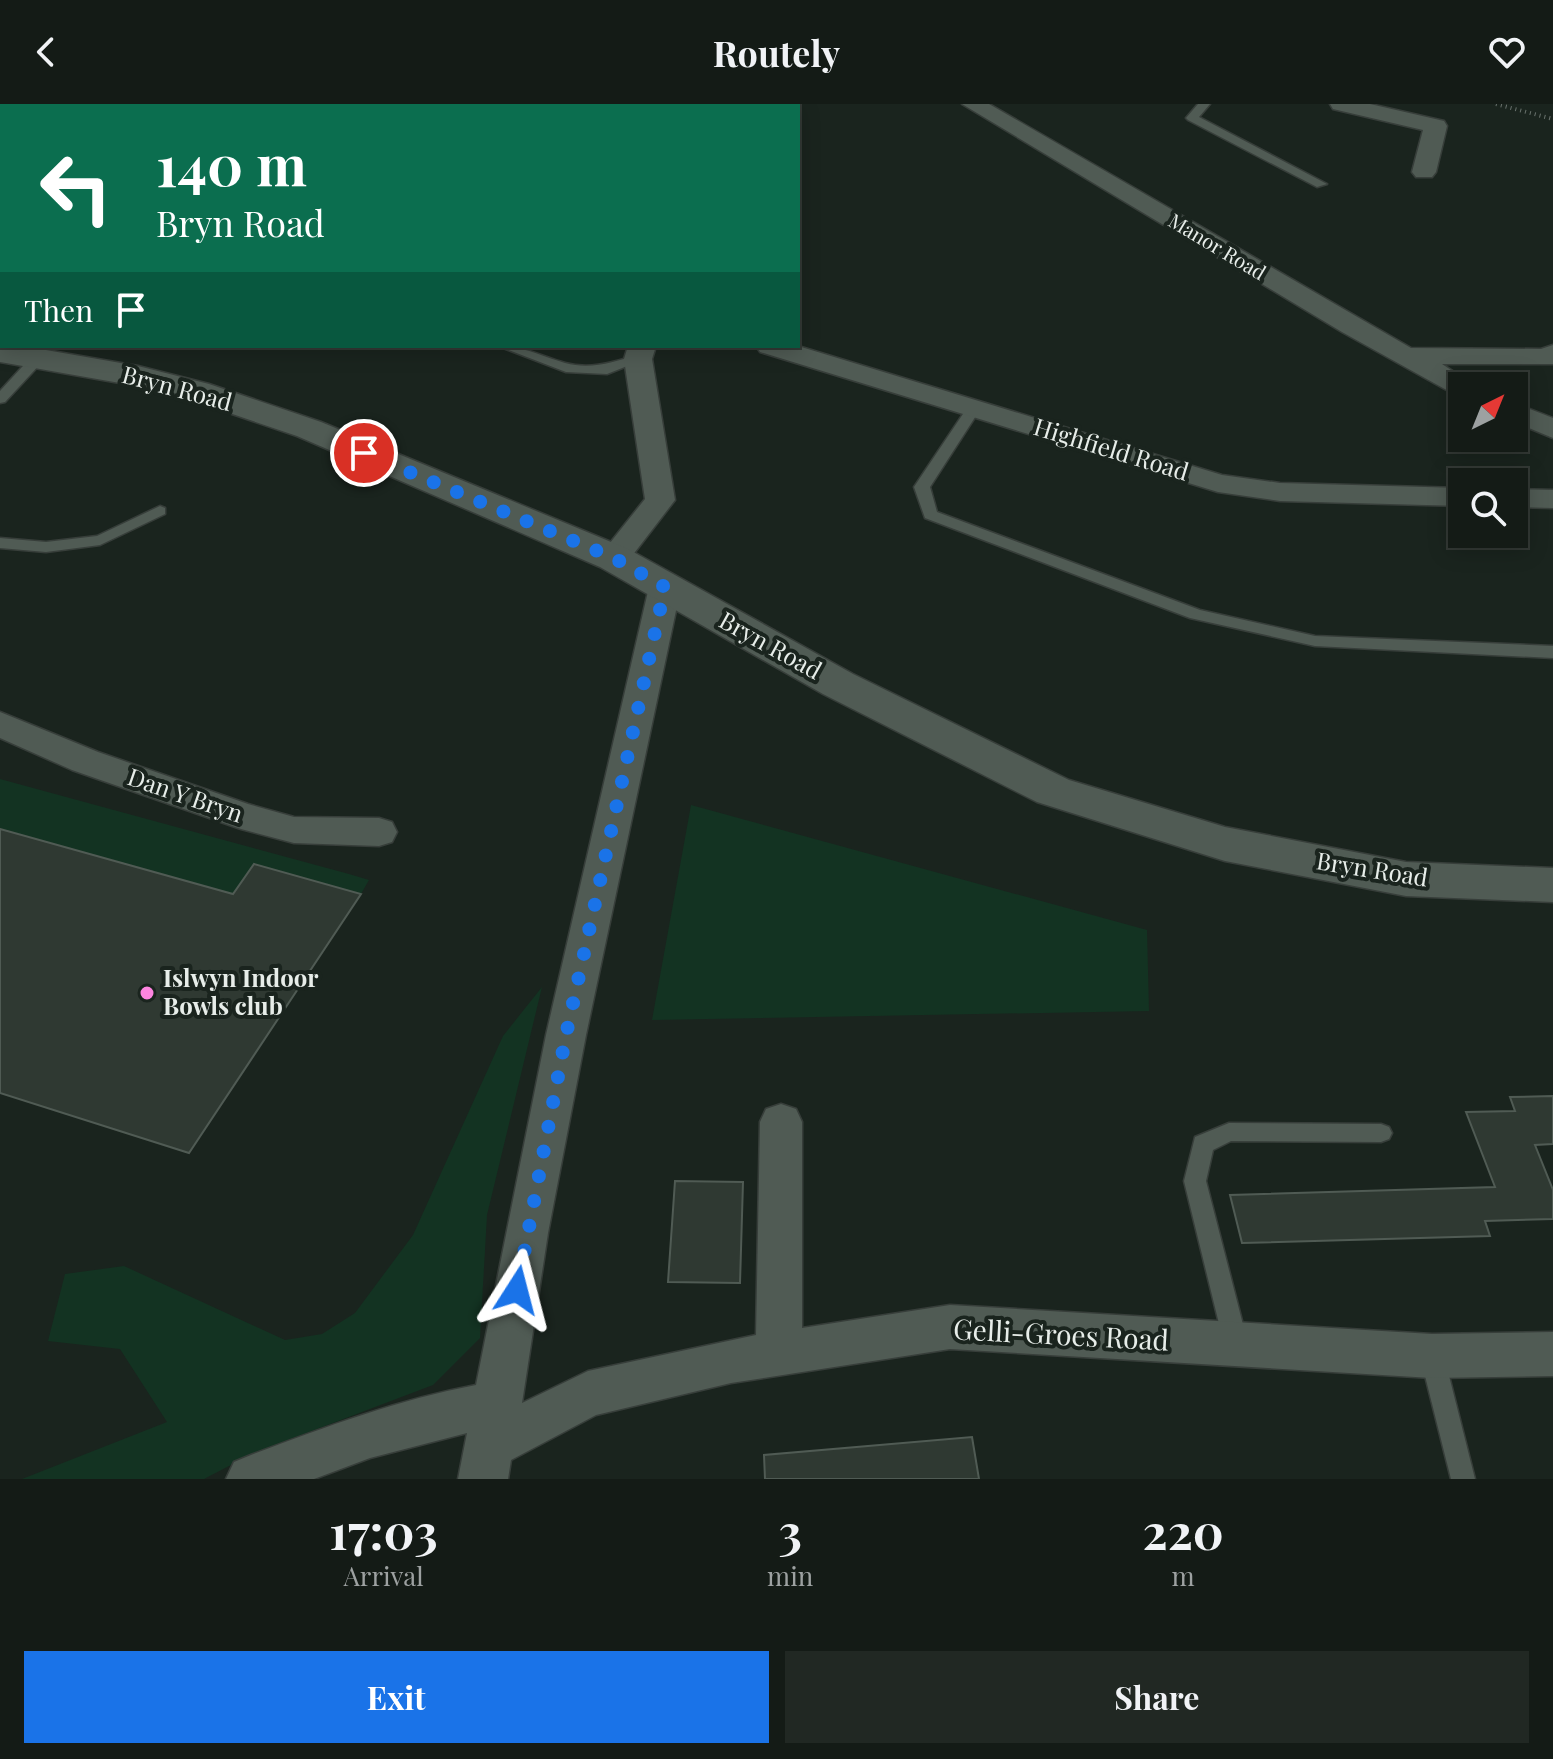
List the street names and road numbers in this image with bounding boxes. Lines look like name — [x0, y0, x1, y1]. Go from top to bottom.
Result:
street label: Manor Road — [1164, 206, 1272, 286]
street label: Bryn Road — [119, 357, 236, 417]
street label: Highfield Road — [1030, 409, 1193, 487]
street label: Bryn Road — [714, 603, 828, 686]
street label: Dan Y Bryn — [124, 759, 248, 829]
street label: Bryn Road — [1314, 843, 1430, 893]
street label: Gelli-Groes Road — [952, 1309, 1170, 1358]

